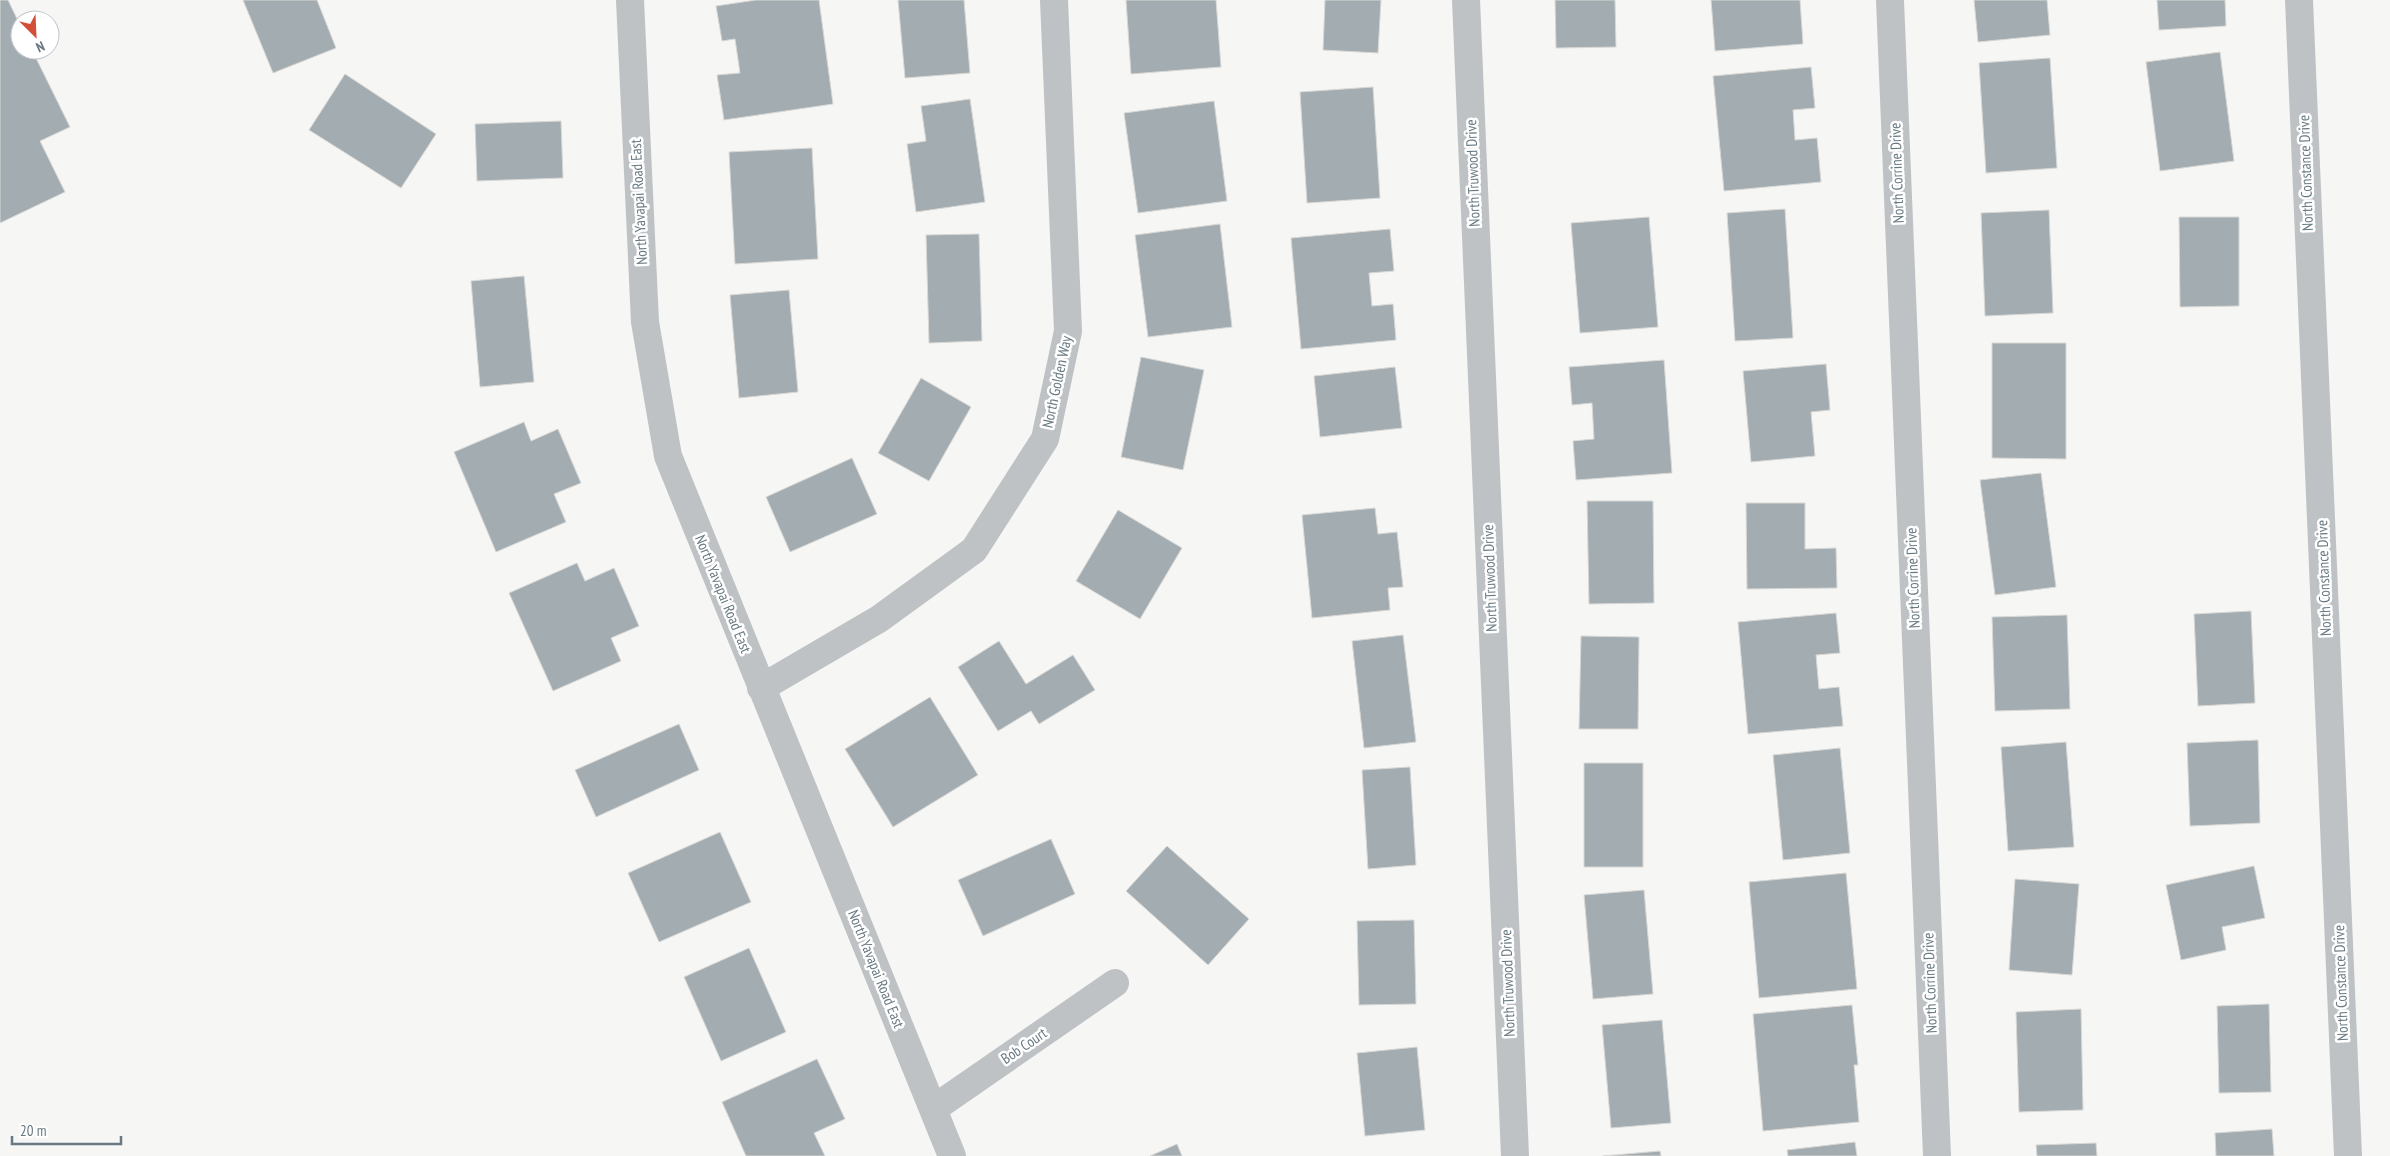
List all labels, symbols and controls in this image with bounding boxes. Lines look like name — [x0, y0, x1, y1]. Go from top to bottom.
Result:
north arrow — [10, 10, 60, 60]
text: N — [33, 37, 47, 57]
street label: North Constance Drive — [2294, 115, 2317, 231]
street label: North Truwood Drive — [1461, 119, 1484, 227]
street label: North Corrine Drive — [1885, 122, 1908, 224]
street label: North Yavapai Road East — [626, 139, 651, 265]
street label: North Golden Way — [1037, 334, 1076, 430]
street label: North Constance Drive — [2312, 520, 2335, 636]
street label: North Truwood Drive — [1478, 524, 1501, 632]
street label: North Corrine Drive — [1901, 527, 1924, 629]
street label: North Yavapai Road East — [691, 532, 756, 656]
street label: North Yavapai Road East — [844, 907, 909, 1031]
street label: North Constance Drive — [2329, 925, 2352, 1041]
street label: North Truwood Drive — [1496, 929, 1519, 1037]
street label: North Corrine Drive — [1918, 932, 1941, 1034]
street label: Bob Court — [997, 1023, 1050, 1068]
scale bar — [12, 1114, 121, 1146]
text: 20 m — [20, 1121, 46, 1140]

